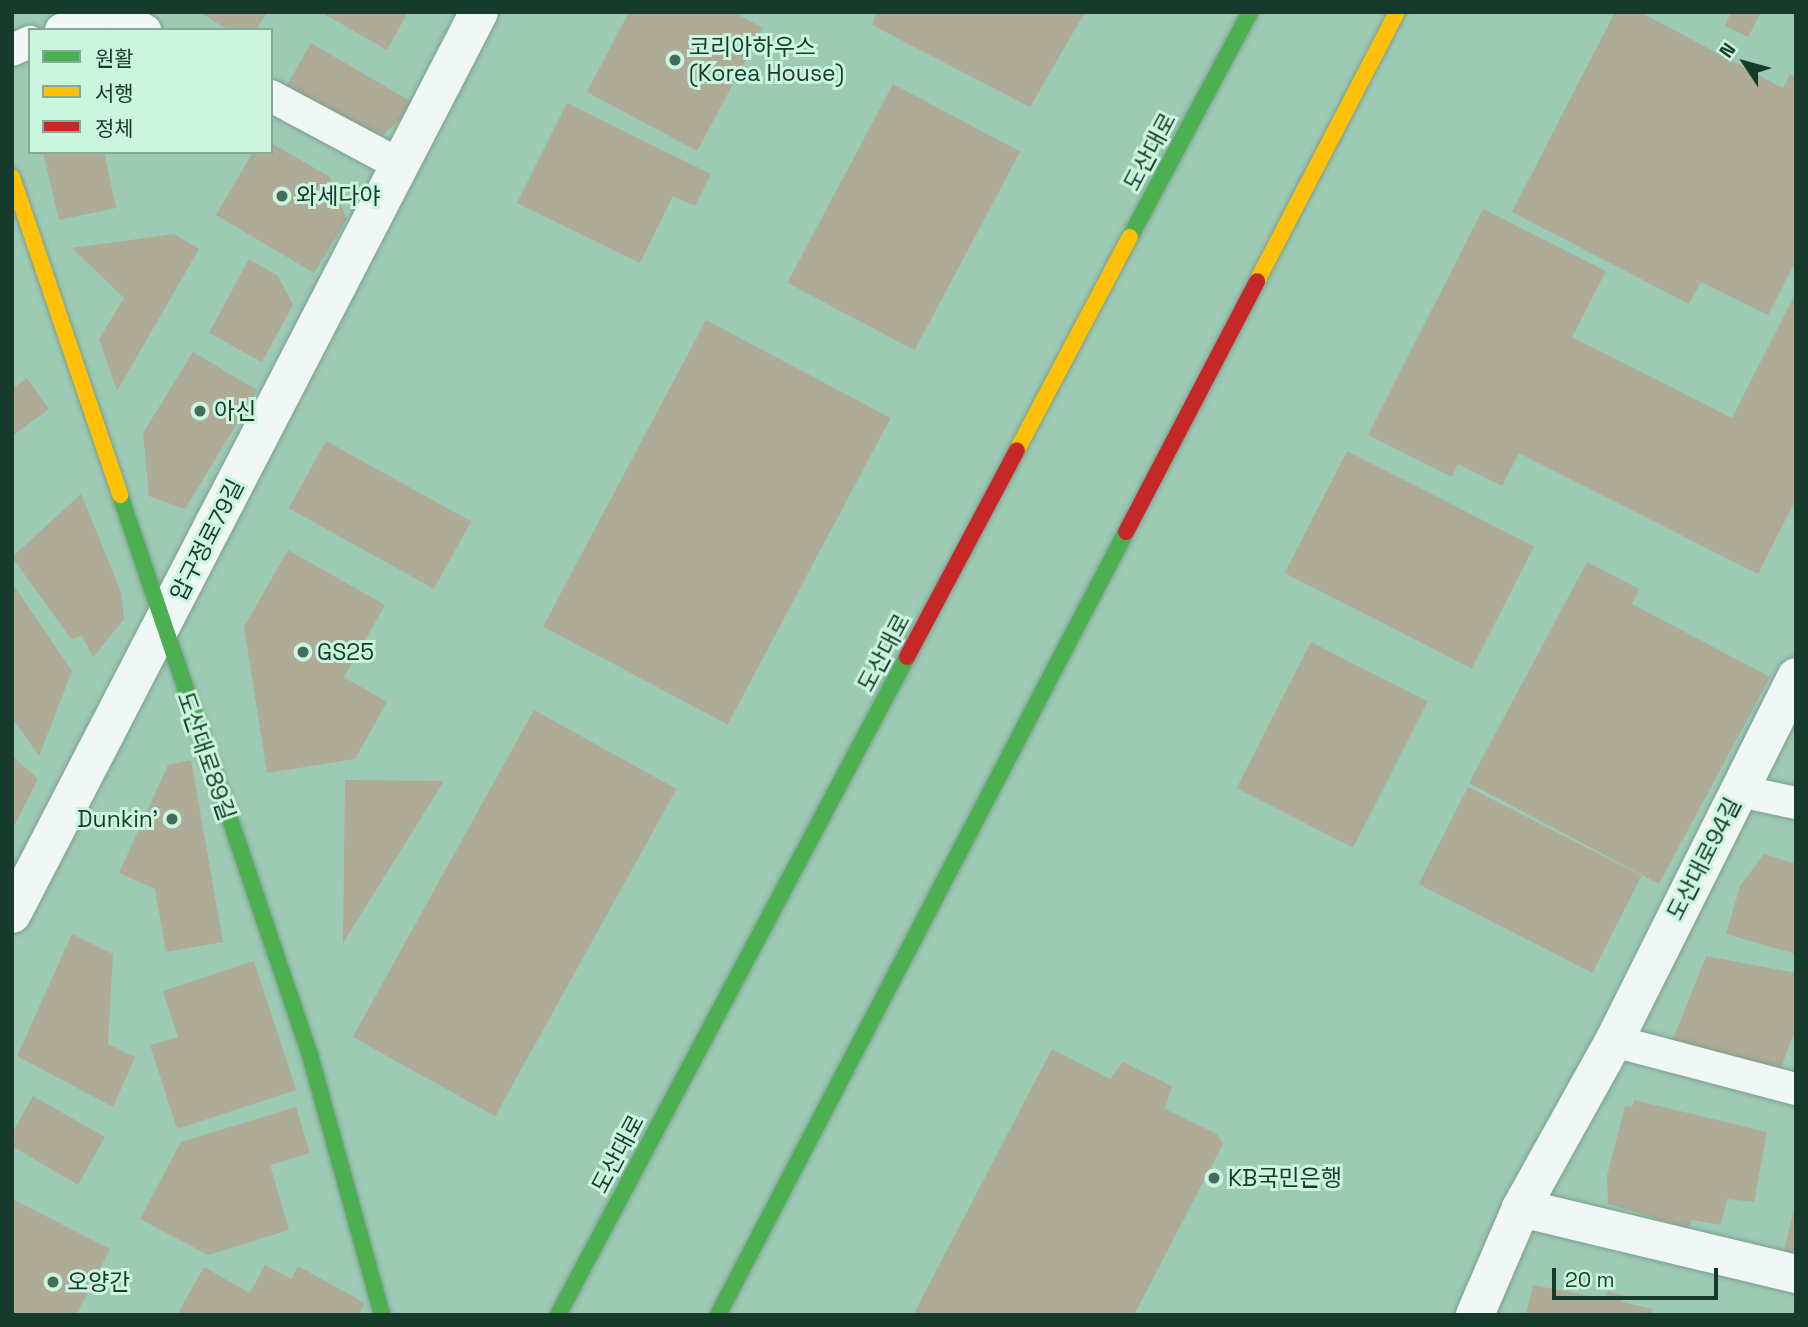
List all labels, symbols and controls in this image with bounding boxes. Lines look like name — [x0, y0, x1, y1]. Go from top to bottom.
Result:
legend — [28, 28, 273, 154]
north arrow — [1710, 28, 1780, 98]
place label: 코리아하우스 (Korea House) — [689, 33, 844, 87]
text: N — [1714, 38, 1741, 63]
text: 원활 — [95, 45, 134, 72]
marker: 코리아하우스 (Korea House) — [667, 52, 683, 68]
text: 서행 — [95, 80, 134, 107]
street label: 도산대로 — [1118, 108, 1182, 196]
text: 정체 — [95, 115, 134, 142]
place label: 와세다야 — [296, 182, 381, 210]
marker: 와세다야 — [274, 188, 290, 204]
place label: 아신 — [214, 397, 256, 425]
marker: 아신 — [192, 403, 208, 419]
street label: 압구정로79길 — [165, 475, 249, 605]
street label: 도산대로 — [852, 609, 916, 697]
place label: GS25 — [317, 638, 374, 666]
marker: GS25 — [295, 644, 311, 660]
street label: 도산대로89길 — [171, 688, 241, 824]
street label: 도산대로94길 — [1661, 793, 1747, 925]
place label: Dunkin' — [77, 805, 158, 833]
marker: Dunkin' — [164, 811, 180, 827]
street label: 도산대로 — [586, 1110, 650, 1198]
place label: KB국민은행 — [1228, 1164, 1342, 1192]
marker: KB국민은행 — [1206, 1170, 1222, 1186]
scale bar — [1556, 1254, 1722, 1298]
text: 20 m — [1565, 1266, 1615, 1293]
place label: 오양간 — [67, 1268, 130, 1296]
marker: 오양간 — [45, 1274, 61, 1290]

